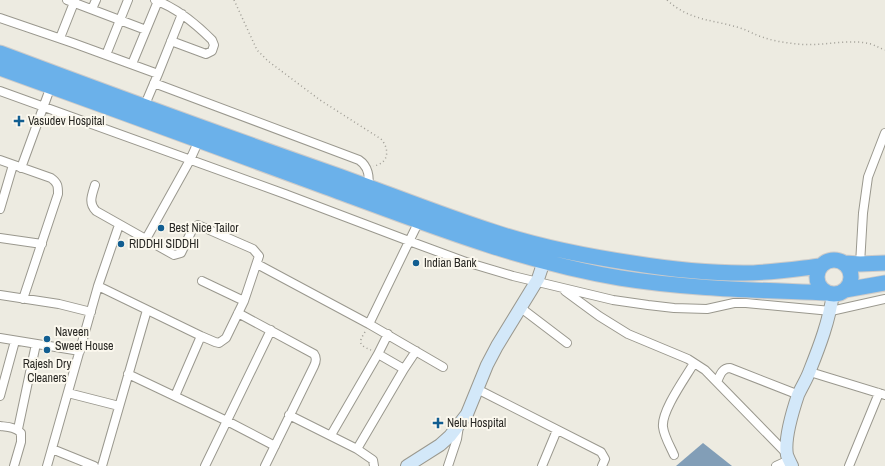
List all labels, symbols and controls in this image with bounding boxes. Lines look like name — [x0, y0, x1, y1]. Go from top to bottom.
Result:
place label: Vasudev Hospital — [28, 113, 104, 129]
marker: Vasudev Hospital — [13, 115, 25, 127]
place label: Best Nice Tailor — [169, 220, 239, 236]
marker: Best Nice Tailor — [156, 223, 166, 233]
place label: RIDDHI SIDDHI — [129, 236, 199, 252]
marker: RIDDHI SIDDHI — [116, 239, 126, 249]
place label: Indian Bank — [424, 255, 477, 271]
marker: Indian Bank — [411, 258, 421, 268]
place label: Naveen Sweet House — [55, 324, 114, 354]
marker: Naveen Sweet House — [42, 334, 52, 344]
marker: Rajesh Dry Cleaners — [42, 345, 52, 355]
place label: Rajesh Dry Cleaners — [23, 356, 71, 386]
place label: Nelu Hospital — [447, 415, 506, 431]
marker: Nelu Hospital — [432, 417, 444, 429]

